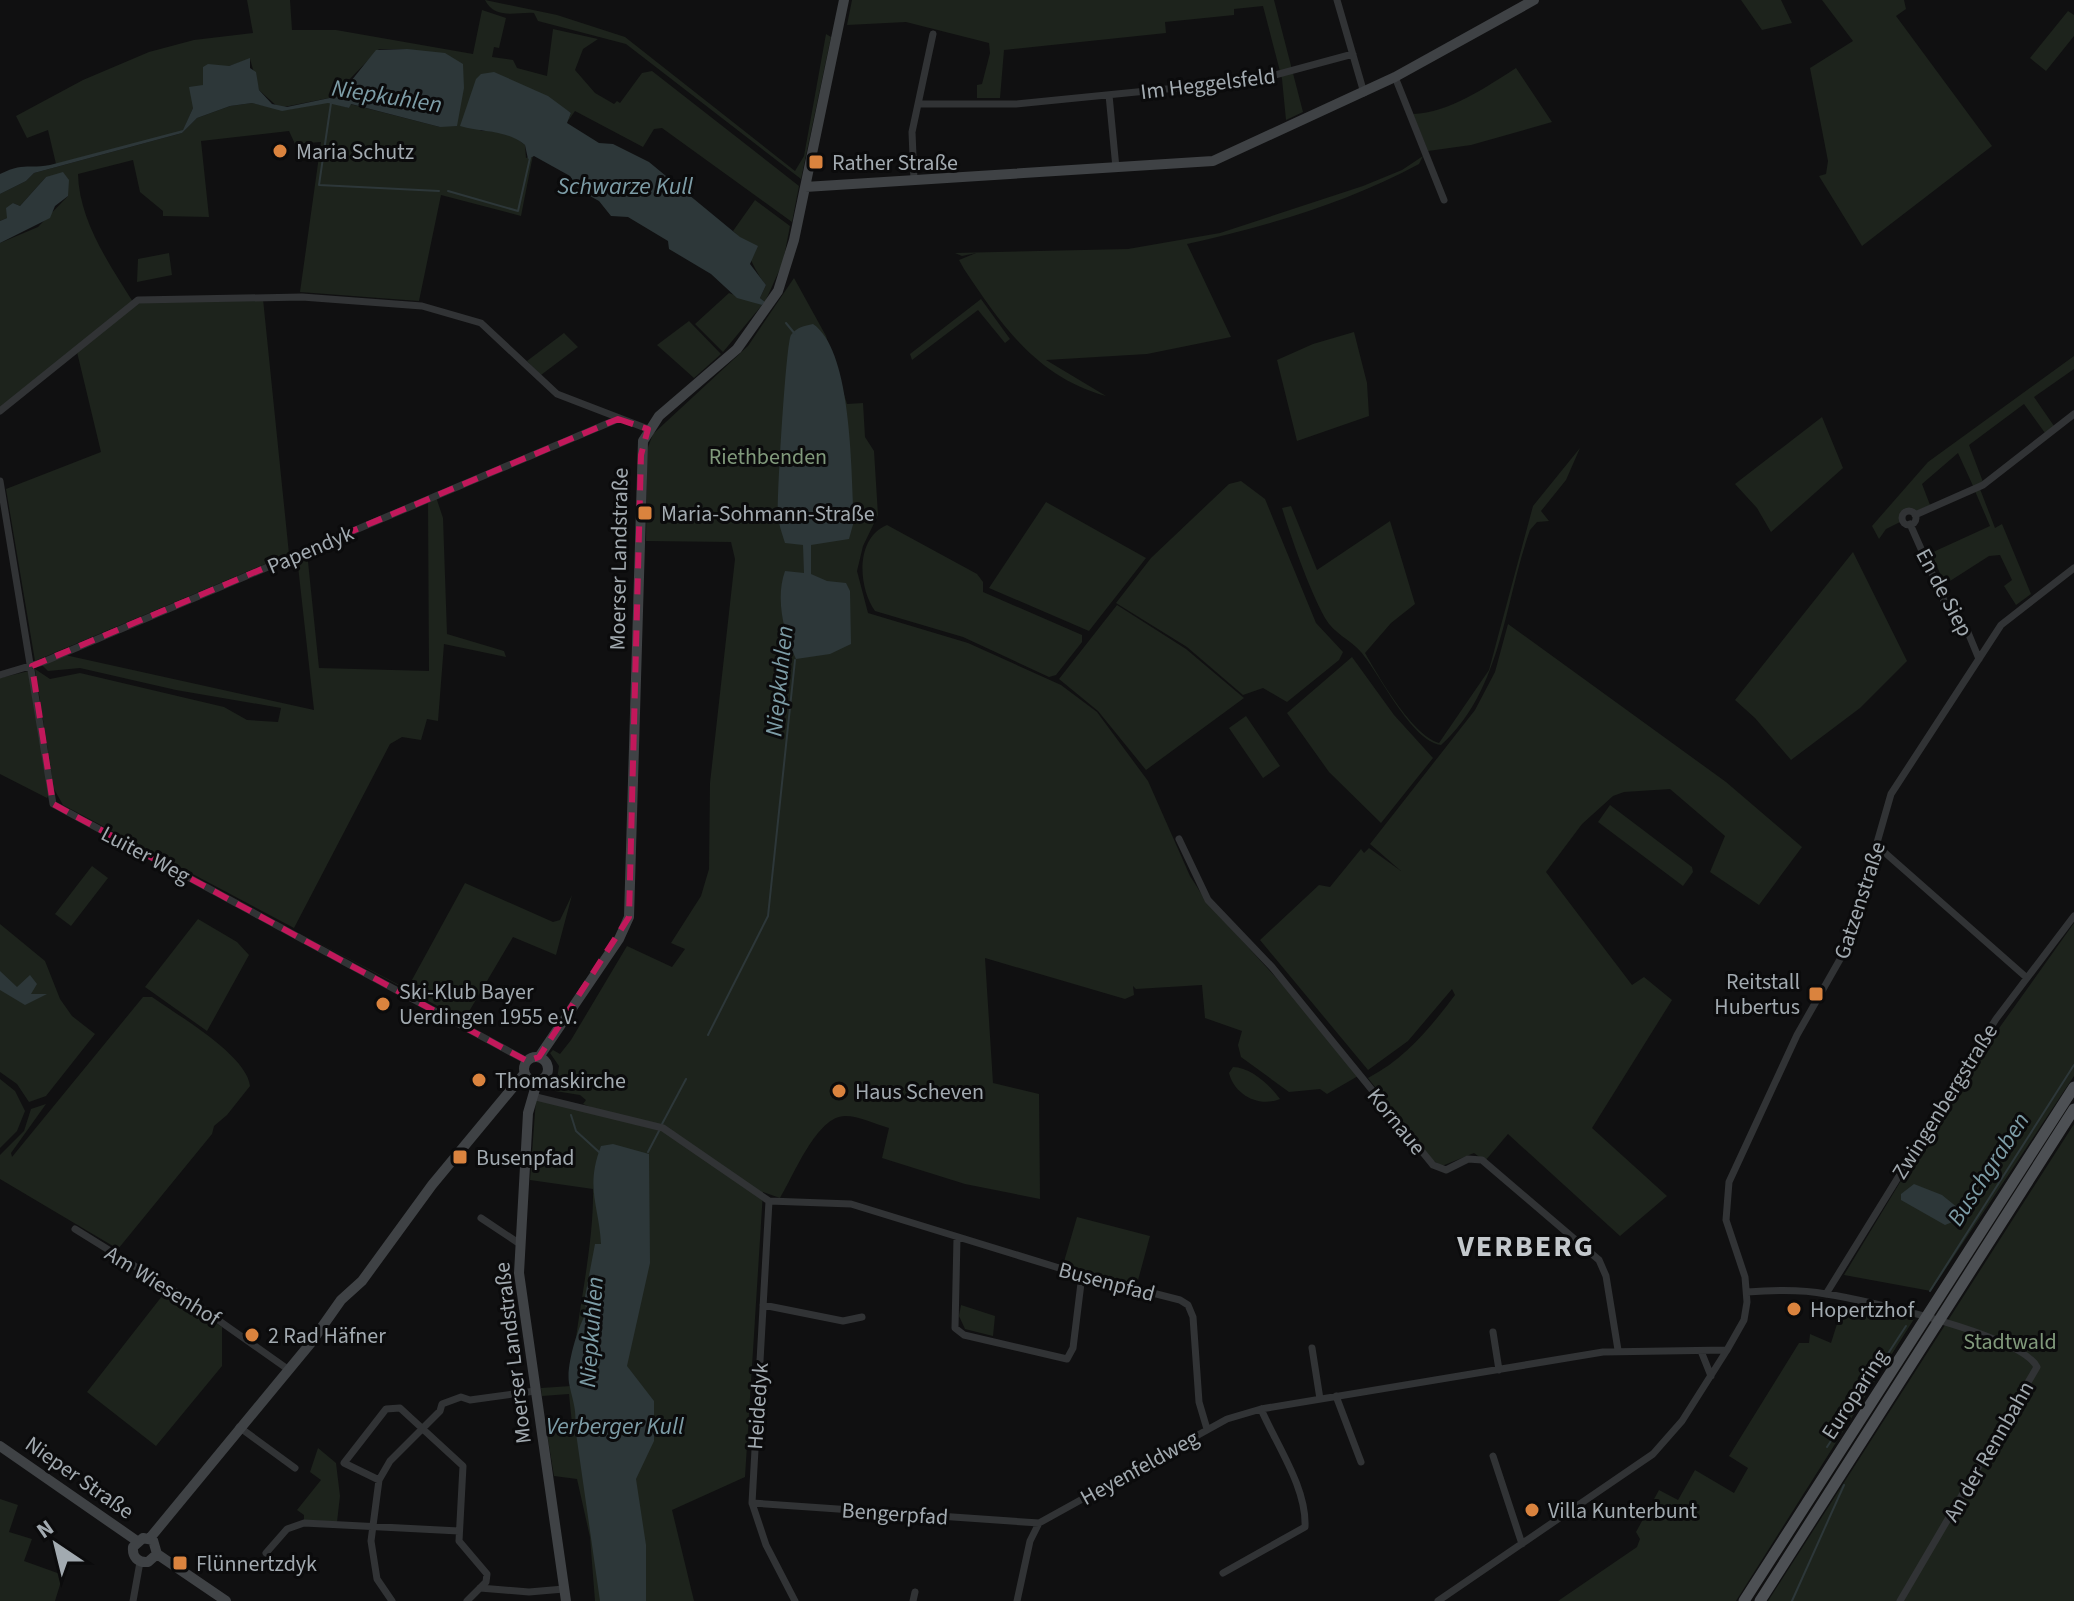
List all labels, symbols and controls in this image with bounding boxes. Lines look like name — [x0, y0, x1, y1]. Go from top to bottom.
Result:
street label: Im Heggelsfeld — [1139, 60, 1278, 108]
water label: Niepkuhlen — [329, 71, 445, 122]
place label: Maria Schutz — [296, 136, 414, 168]
marker: Maria Schutz — [271, 142, 289, 160]
place label: Rather Straße — [832, 147, 958, 179]
marker: Rather Straße — [807, 153, 825, 171]
water label: Schwarze Kull — [557, 169, 693, 204]
park label: Riethbenden — [709, 441, 827, 473]
street label: Moerser Landstraße — [601, 467, 637, 651]
place label: Maria-Sohmann-Straße — [661, 498, 875, 530]
marker: Maria-Sohmann-Straße — [636, 504, 654, 522]
street label: Papendyk — [262, 517, 359, 582]
street label: En de Siep — [1907, 543, 1981, 642]
water label: Niepkuhlen — [756, 624, 803, 738]
street label: Luiter Weg — [95, 818, 196, 892]
street label: Gatzenstraße — [1826, 837, 1894, 963]
place label: Reitstall Hubertus — [1714, 966, 1800, 1023]
place label: Ski-Klub Bayer Uerdingen 1955 e.V. — [399, 976, 578, 1033]
marker: Reitstall Hubertus — [1807, 985, 1825, 1003]
marker: Ski-Klub Bayer Uerdingen 1955 e.V. — [374, 995, 392, 1013]
street label: Zwingenbergstraße — [1884, 1017, 2006, 1186]
place label: Thomaskirche — [495, 1065, 626, 1097]
marker: Thomaskirche — [470, 1071, 488, 1089]
place label: Haus Scheven — [855, 1076, 984, 1108]
street label: Kornaue — [1359, 1081, 1433, 1162]
marker: Haus Scheven — [830, 1082, 848, 1100]
water label: Buschgraben — [1939, 1105, 2038, 1233]
place label: Busenpfad — [476, 1142, 575, 1174]
marker: Busenpfad — [451, 1148, 469, 1166]
district label: VERBERG — [1456, 1225, 1595, 1268]
street label: Am Wiesenhof — [99, 1238, 228, 1335]
street label: Busenpfad — [1055, 1254, 1158, 1310]
street label: Moerser Landstraße — [486, 1260, 540, 1445]
water label: Niepkuhlen — [570, 1275, 613, 1389]
place label: Hopertzhof — [1810, 1294, 1916, 1326]
marker: Hopertzhof — [1785, 1300, 1803, 1318]
place label: 2 Rad Häfner — [268, 1320, 386, 1352]
marker: 2 Rad Häfner — [243, 1326, 261, 1344]
park label: Stadtwald — [1963, 1326, 2057, 1358]
street label: Europaring — [1814, 1343, 1896, 1446]
street label: Heidedyk — [739, 1361, 777, 1451]
street label: An der Rennbahn — [1936, 1375, 2042, 1528]
water label: Verberger Kull — [546, 1409, 684, 1444]
street label: Heyenfeldweg — [1074, 1422, 1205, 1514]
street label: Nieper Straße — [19, 1429, 140, 1527]
street label: Bengerpfad — [841, 1494, 949, 1534]
place label: Villa Kunterbunt — [1548, 1495, 1698, 1527]
marker: Villa Kunterbunt — [1523, 1501, 1541, 1519]
north arrow — [16, 1505, 96, 1585]
text: N — [30, 1512, 60, 1547]
place label: Flünnertzdyk — [196, 1548, 317, 1580]
marker: Flünnertzdyk — [171, 1554, 189, 1572]

